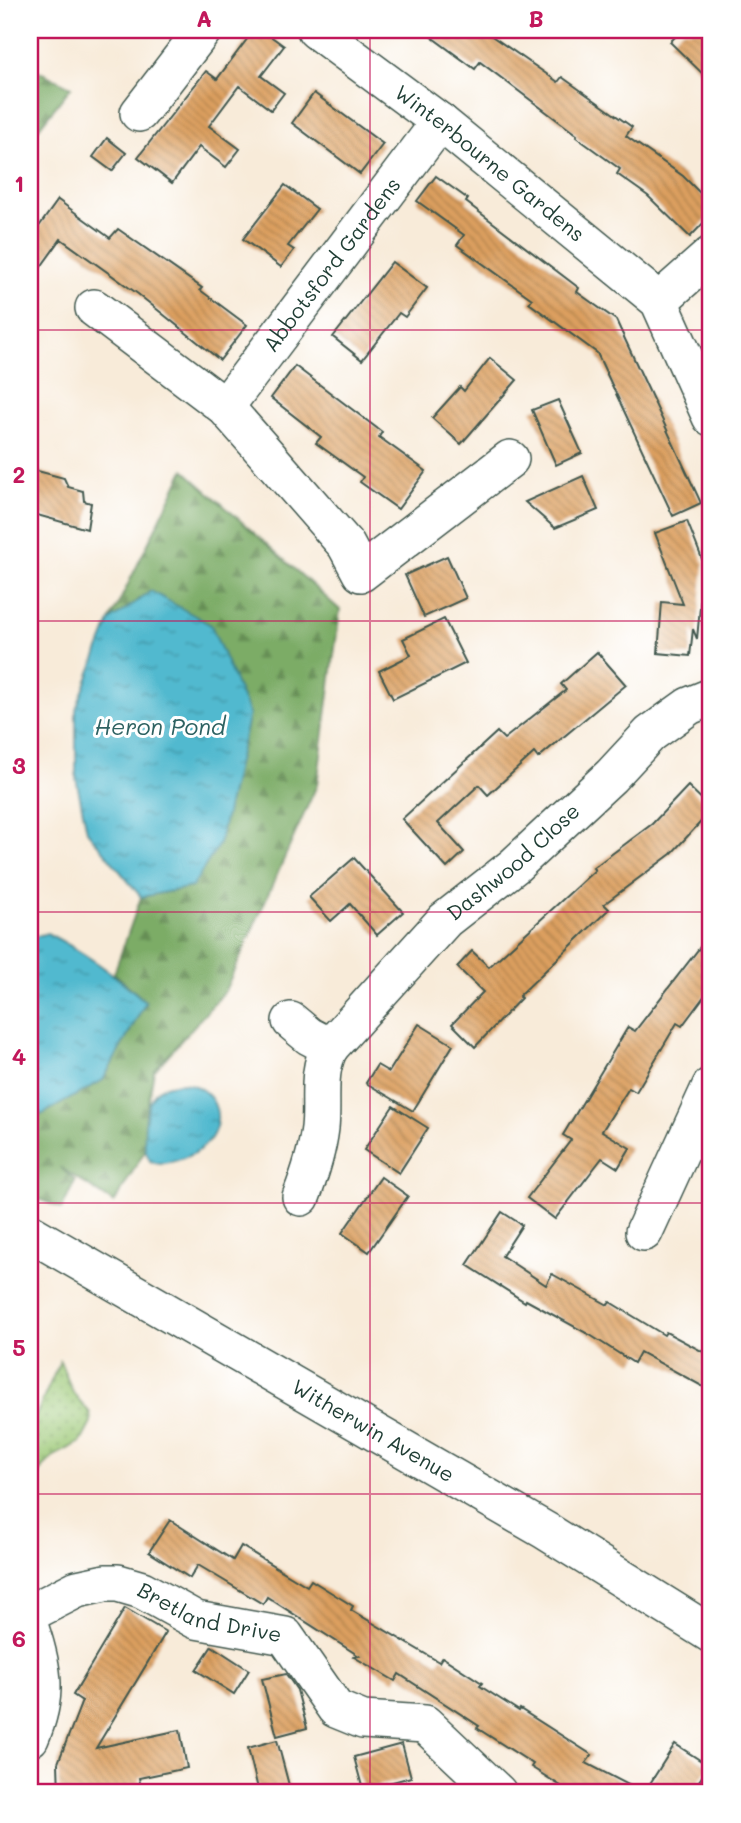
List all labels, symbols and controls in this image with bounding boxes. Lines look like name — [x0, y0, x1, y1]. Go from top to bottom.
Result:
text: A — [196, 3, 212, 33]
text: B — [528, 3, 544, 33]
street label: Winterbourne Gardens — [390, 78, 591, 247]
text: 1 — [14, 168, 24, 198]
street label: Abbotsford Gardens — [256, 171, 406, 357]
text: 2 — [13, 459, 25, 489]
water label: Heron Pond — [95, 711, 227, 741]
text: 3 — [12, 750, 26, 780]
street label: Dashwood Close — [441, 797, 585, 926]
text: 4 — [12, 1041, 26, 1071]
text: 5 — [12, 1332, 26, 1362]
street label: Witherwin Avenue — [288, 1372, 460, 1487]
street label: Bretland Drive — [133, 1575, 284, 1647]
text: 6 — [12, 1623, 26, 1653]

